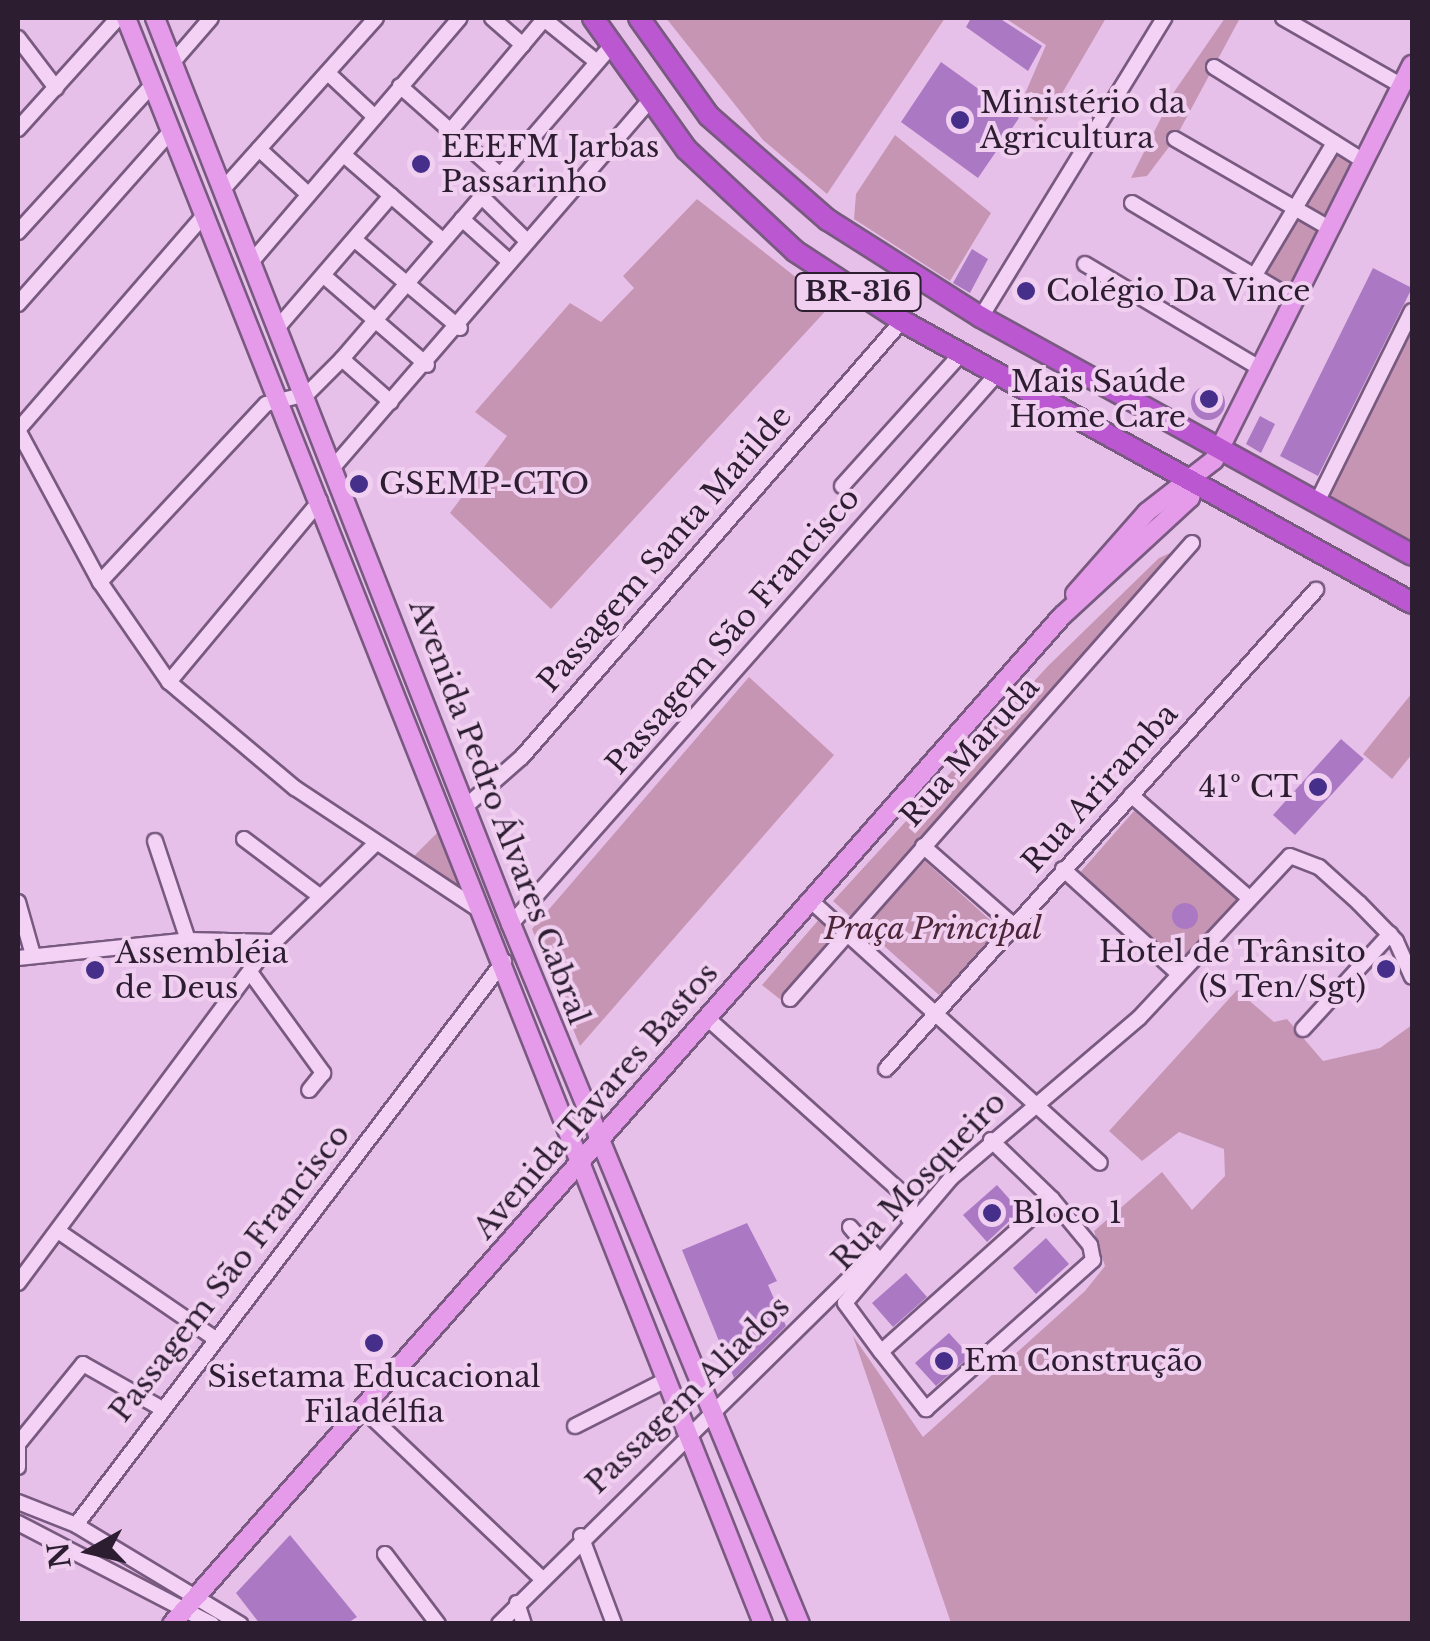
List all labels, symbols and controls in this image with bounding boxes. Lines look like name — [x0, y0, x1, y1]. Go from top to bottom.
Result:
place label: Ministério da Agricultura — [980, 85, 1186, 156]
marker: Ministério da Agricultura — [949, 109, 971, 131]
place label: EEEFM Jarbas Passarinho — [441, 129, 659, 200]
marker: EEEFM Jarbas Passarinho — [410, 153, 432, 175]
road number: BR-316 — [793, 269, 923, 315]
place label: Colégio Da Vince — [1046, 273, 1312, 309]
marker: Colégio Da Vince — [1015, 280, 1037, 302]
place label: Mais Saúde Home Care — [1010, 364, 1186, 434]
marker: Mais Saúde Home Care — [1196, 386, 1222, 412]
street label: Passagem Santa Matilde — [531, 398, 799, 700]
place label: GSEMP-CTO — [379, 466, 589, 502]
marker: GSEMP-CTO — [348, 473, 370, 495]
street label: Passagem São Francisco — [599, 480, 867, 782]
street label: Avenida Pedro Álvares Cabral — [401, 594, 597, 1030]
street label: Rua Maruda — [893, 670, 1047, 834]
street label: Rua Ariramba — [1014, 696, 1186, 880]
place label: 41º CT — [1199, 769, 1298, 805]
marker: 41º CT — [1307, 776, 1329, 798]
park label: Praça Principal — [824, 911, 1042, 947]
place label: Hotel de Trânsito (S Ten/Sgt) — [1098, 934, 1366, 1004]
place label: Assembléia de Deus — [115, 935, 288, 1006]
street label: Avenida Tavares Bastos — [466, 955, 726, 1247]
marker: Hotel de Trânsito (S Ten/Sgt) — [1375, 958, 1397, 980]
marker: Assembléia de Deus — [84, 959, 106, 981]
street label: Rua Mosqueiro — [824, 1084, 1014, 1278]
street label: Passagem São Francisco — [103, 1117, 357, 1429]
place label: Bloco 1 — [1012, 1195, 1122, 1231]
marker: Bloco 1 — [981, 1202, 1003, 1224]
street label: Passagem Aliados — [578, 1288, 798, 1502]
marker: Sisetama Educacional Filadélfia — [363, 1332, 385, 1354]
place label: Em Construção — [964, 1343, 1203, 1379]
marker: Em Construção — [933, 1350, 955, 1372]
place label: Sisetama Educacional Filadélfia — [207, 1359, 541, 1430]
north arrow — [40, 1501, 140, 1601]
text: N — [41, 1540, 79, 1571]

